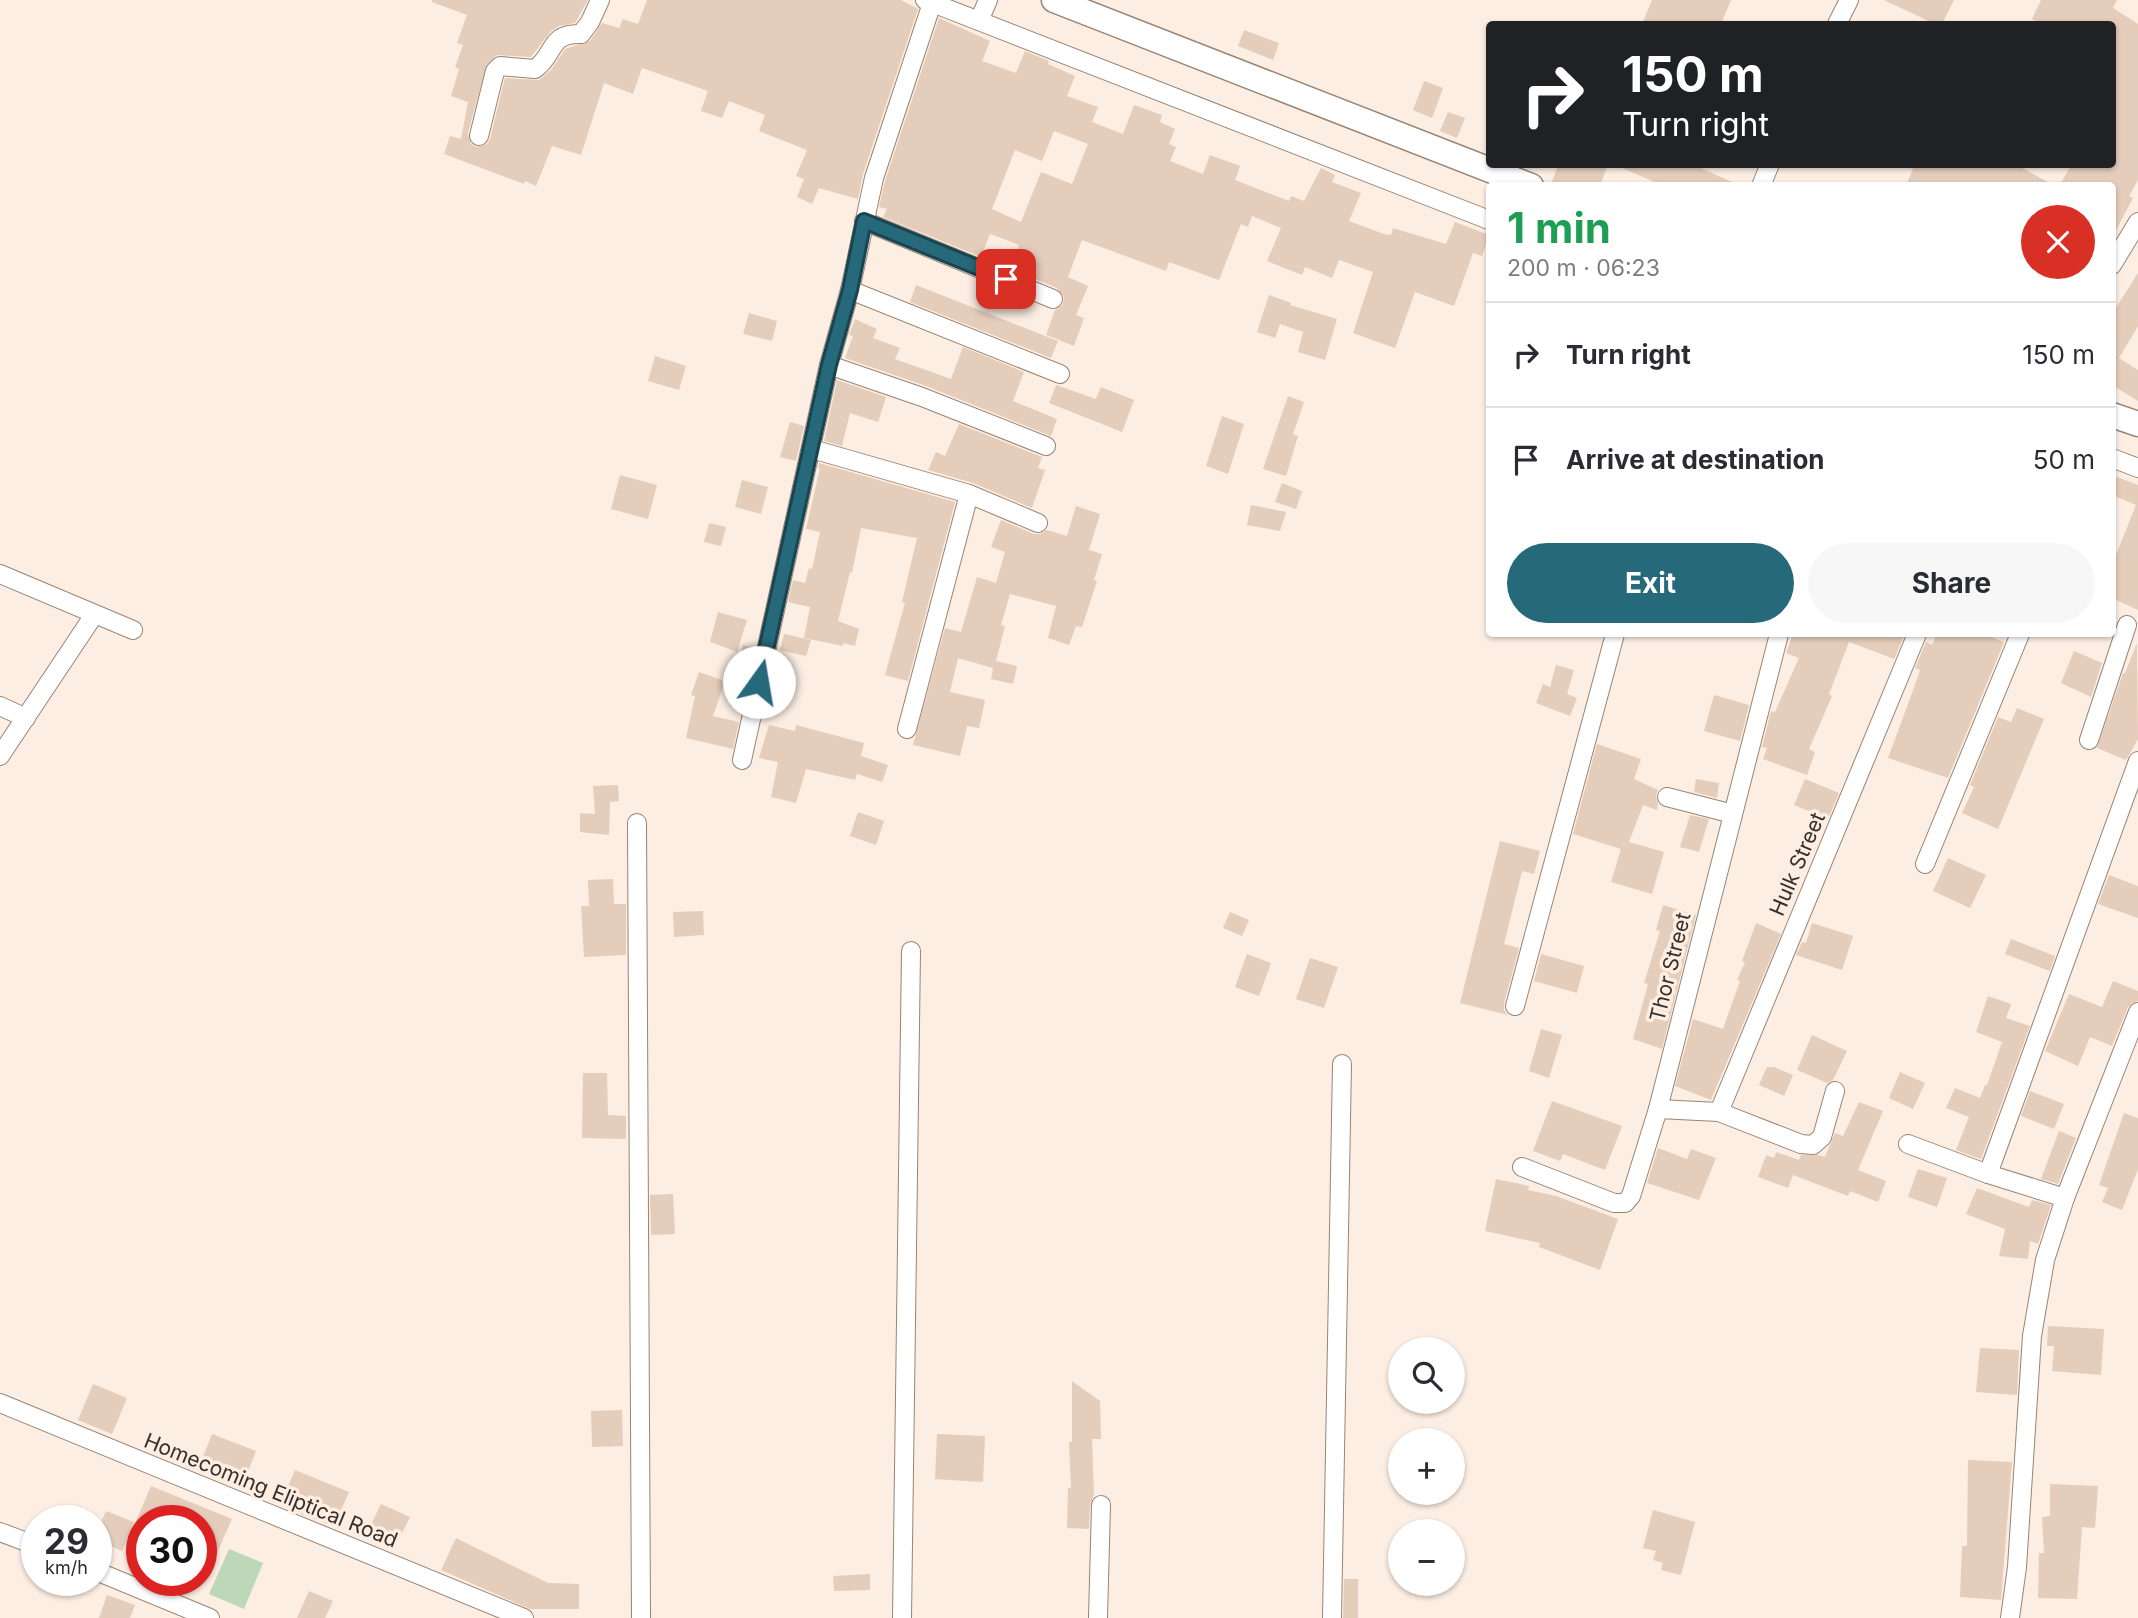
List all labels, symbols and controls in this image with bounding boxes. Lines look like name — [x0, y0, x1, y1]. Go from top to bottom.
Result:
text: 150 m — [1622, 45, 1764, 104]
icon: right — [1507, 49, 1598, 140]
text: Turn right — [1622, 105, 1769, 144]
text: 1 min — [1507, 202, 1611, 253]
button: close — [2021, 205, 2095, 279]
pin — [976, 249, 1036, 309]
text: 200 m · 06:23 — [1507, 254, 1660, 282]
icon: arrive — [987, 260, 1025, 298]
icon: right — [1507, 336, 1545, 374]
text: Turn right — [1566, 339, 1691, 370]
text: 150 m — [2022, 339, 2095, 370]
icon: arrive — [1507, 441, 1545, 479]
text: Arrive at destination — [1566, 444, 1825, 475]
text: 50 m — [2033, 444, 2095, 475]
button: Exit — [1507, 543, 1794, 623]
button: Share — [1808, 543, 2095, 623]
position arrow — [722, 645, 796, 719]
street label: Hulk Street — [1764, 808, 1830, 919]
street label: Thor Street — [1644, 910, 1696, 1024]
map controls — [1388, 1337, 1465, 1596]
button: search — [1388, 1337, 1465, 1414]
street label: Homecoming Eliptical Road — [141, 1428, 401, 1552]
button: + — [1388, 1428, 1465, 1505]
speed limit sign: 30 — [126, 1505, 217, 1596]
button: − — [1388, 1519, 1465, 1596]
text: 29 — [44, 1520, 89, 1562]
text: km/h — [45, 1557, 88, 1578]

